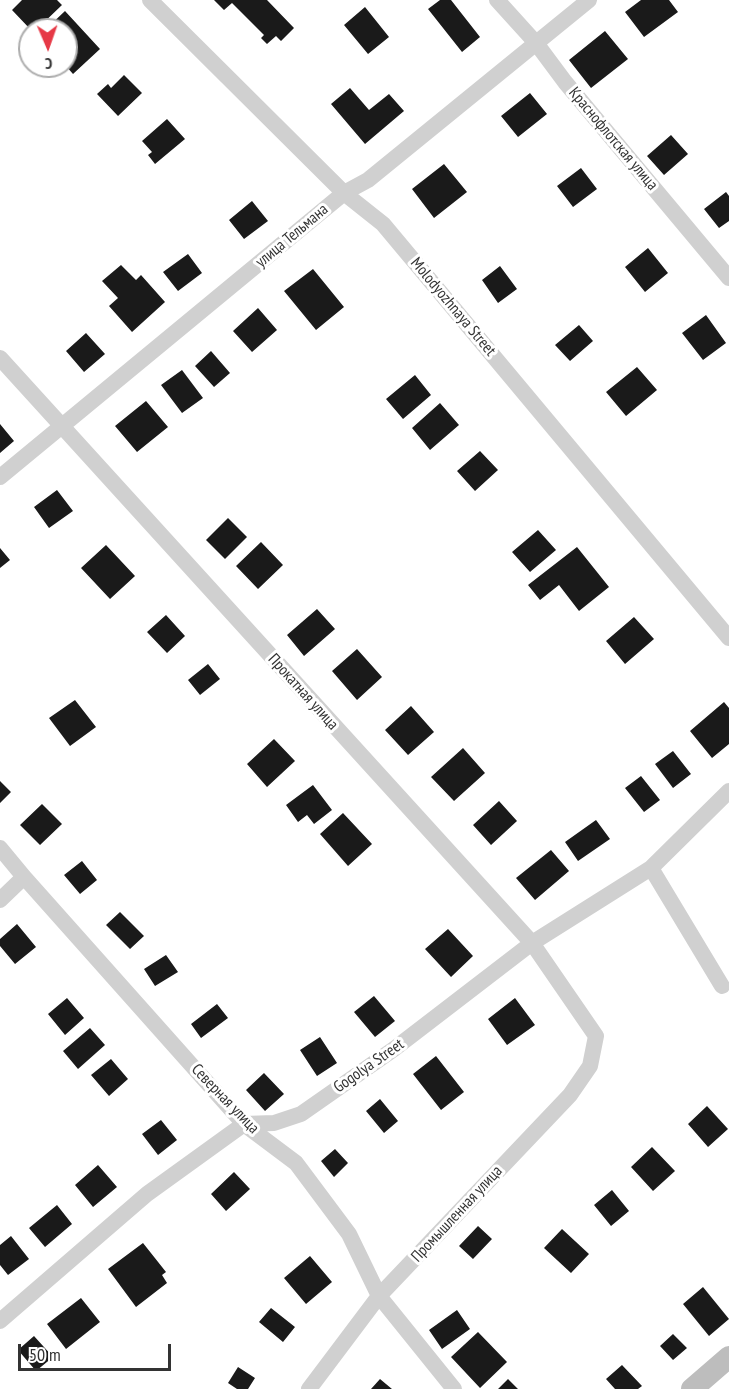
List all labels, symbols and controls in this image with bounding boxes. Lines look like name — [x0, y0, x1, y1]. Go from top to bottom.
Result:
north arrow — [18, 18, 78, 78]
text: С — [45, 54, 53, 74]
street label: Краснофлотская улица — [564, 84, 662, 194]
street label: улица Тельмана — [252, 200, 332, 272]
street label: Molodyozhnaya Street — [406, 254, 500, 360]
street label: Прокатная улица — [264, 650, 342, 734]
street label: Gogolya Street — [330, 1035, 408, 1097]
street label: Северная улица — [187, 1060, 263, 1138]
street label: Промышленная улица — [408, 1162, 506, 1266]
scale bar — [21, 1332, 174, 1370]
text: 50 m — [29, 1343, 61, 1366]

